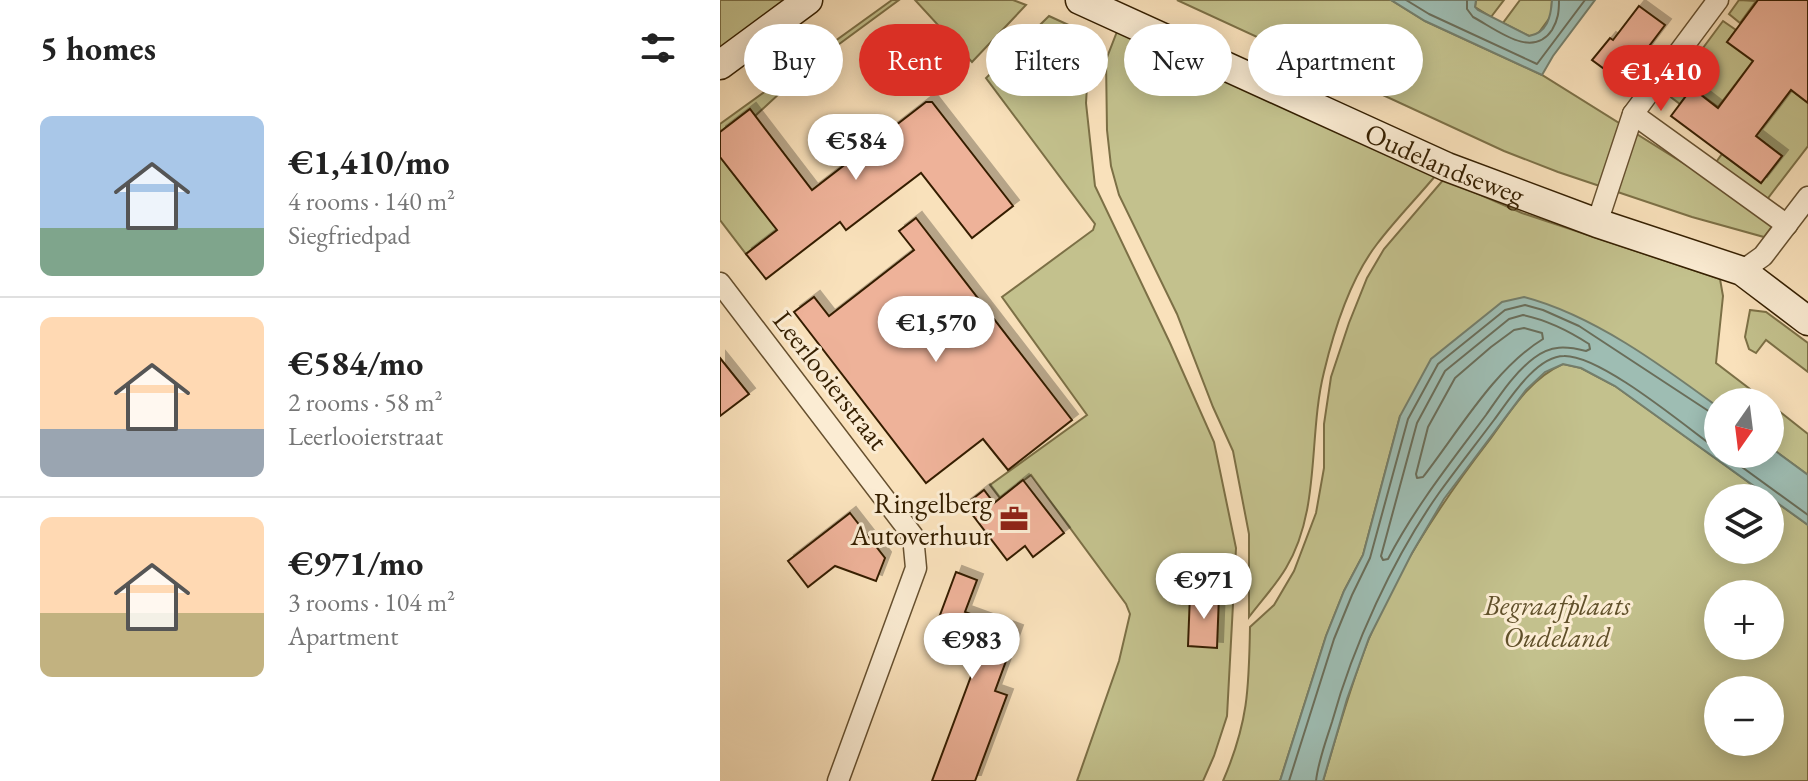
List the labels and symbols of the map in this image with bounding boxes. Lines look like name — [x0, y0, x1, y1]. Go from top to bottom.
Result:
pin: €1,410 — [1596, 45, 1726, 113]
pin: €584 — [809, 114, 903, 182]
street label: Oudelandseweg — [1359, 114, 1531, 213]
pin: €1,570 — [871, 296, 1001, 364]
street label: Leerlooierstraat — [765, 303, 897, 457]
north arrow — [1704, 388, 1784, 468]
place label: Ringelberg Autoverhuur — [850, 485, 993, 553]
office icon: Ringelberg Autoverhuur — [999, 504, 1029, 534]
pin: €971 — [1157, 553, 1251, 621]
park label: Begraafplaats Oudeland — [1483, 587, 1630, 655]
pin: €983 — [925, 613, 1019, 681]

